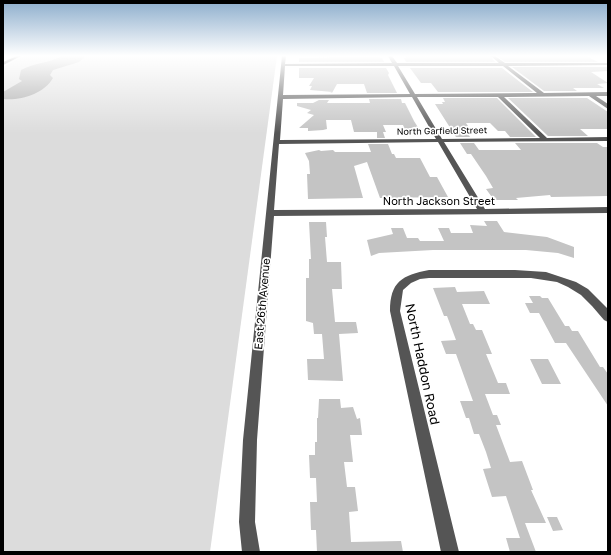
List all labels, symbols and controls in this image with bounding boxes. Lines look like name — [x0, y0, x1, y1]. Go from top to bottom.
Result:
street label: North Garfield Street — [397, 124, 488, 137]
street label: North Jackson Street — [383, 194, 495, 207]
street label: East 26th Avenue — [251, 258, 272, 350]
street label: North Haddon Road — [402, 302, 444, 426]

